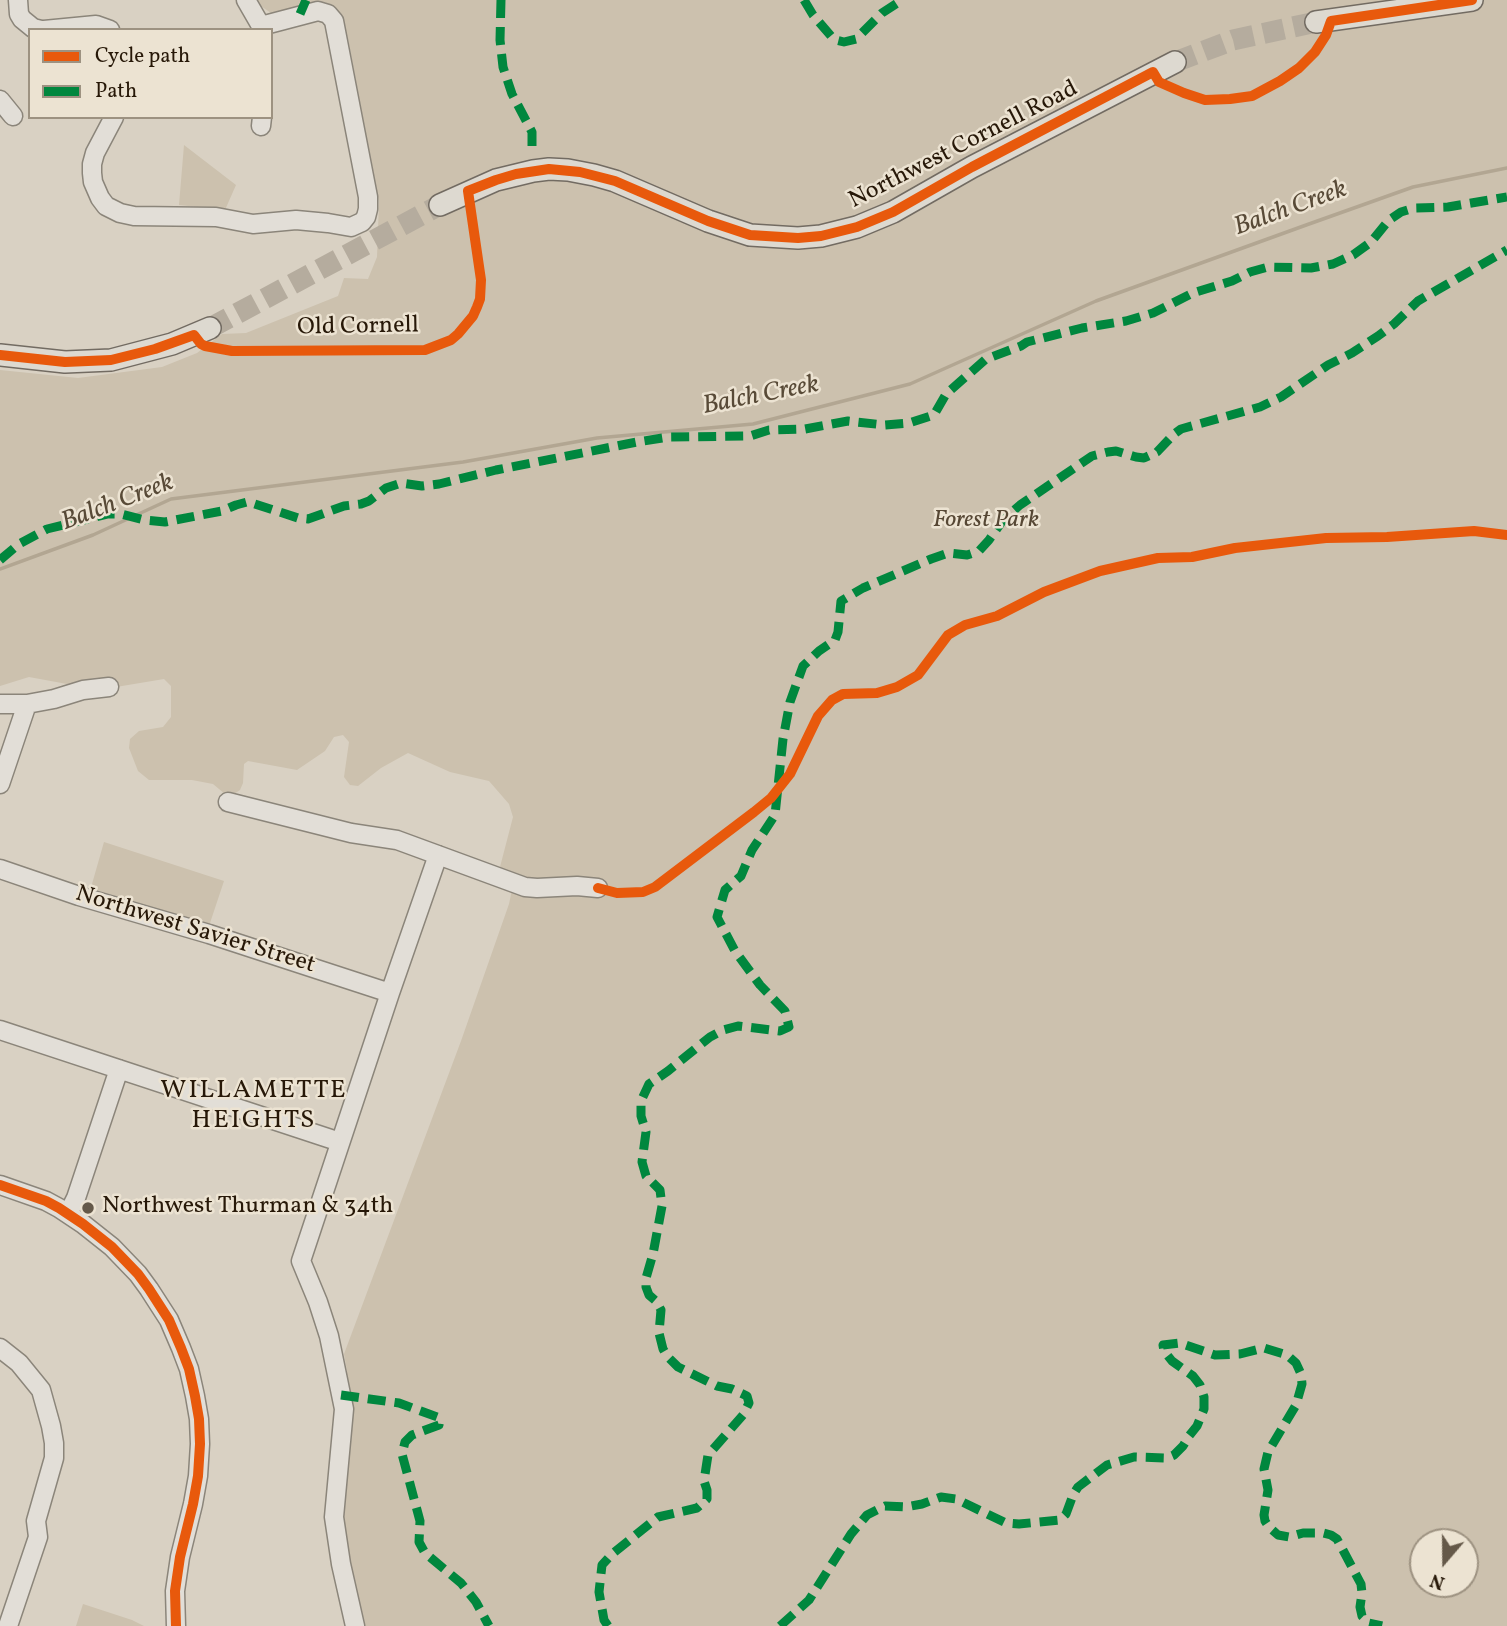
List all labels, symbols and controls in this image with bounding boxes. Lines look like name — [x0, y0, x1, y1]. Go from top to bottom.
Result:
legend — [28, 28, 273, 119]
text: Cycle path — [95, 42, 190, 71]
street label: Northwest Cornell Road — [845, 76, 1083, 216]
text: Path — [95, 77, 137, 106]
water label: Balch Creek — [1230, 175, 1352, 245]
street label: Old Cornell — [297, 313, 419, 343]
water label: Balch Creek — [700, 370, 822, 424]
water label: Balch Creek — [57, 468, 179, 540]
park label: Forest Park — [933, 508, 1039, 536]
street label: Northwest Savier Street — [72, 881, 318, 981]
district label: WILLAMETTE HEIGHTS — [162, 1076, 346, 1138]
place label: Northwest Thurman & 34th — [102, 1194, 393, 1222]
marker: Northwest Thurman & 34th — [80, 1200, 96, 1216]
north arrow — [1409, 1528, 1479, 1598]
text: N — [1427, 1566, 1448, 1595]

